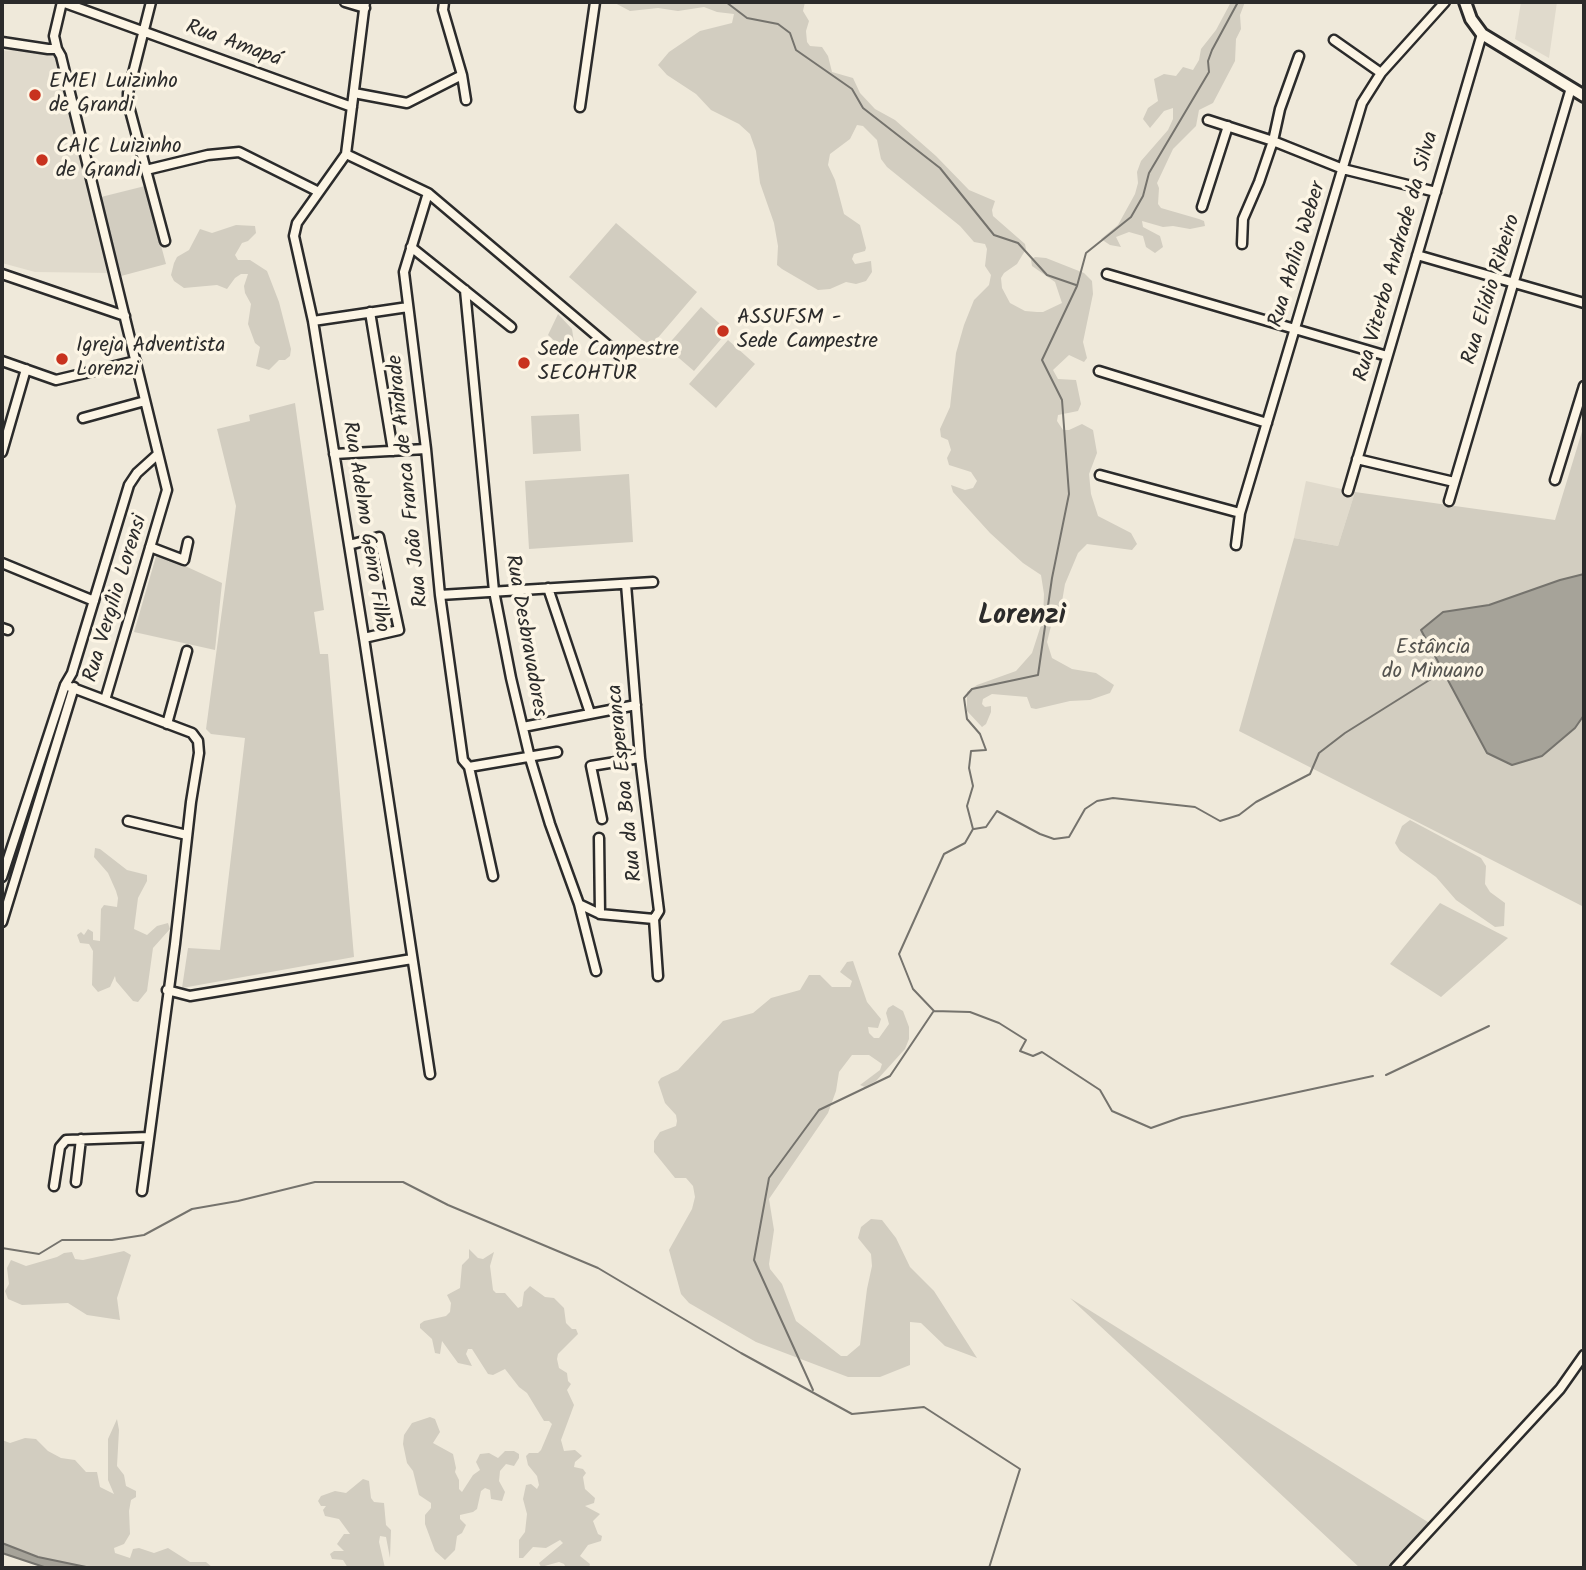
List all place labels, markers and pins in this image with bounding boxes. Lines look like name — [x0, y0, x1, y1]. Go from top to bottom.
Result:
place label: EMEI Luizinho de Grandi — [49, 70, 178, 120]
marker: EMEI Luizinho de Grandi — [27, 87, 43, 103]
place label: CAIC Luizinho de Grandi — [56, 135, 182, 185]
marker: CAIC Luizinho de Grandi — [34, 152, 50, 168]
place label: ASSUFSM - Sede Campestre — [737, 306, 878, 356]
marker: ASSUFSM - Sede Campestre — [715, 323, 731, 339]
place label: Igreja Adventista Lorenzi — [76, 334, 225, 384]
place label: Sede Campestre SECOHTUR — [538, 338, 679, 388]
marker: Igreja Adventista Lorenzi — [54, 351, 70, 367]
marker: Sede Campestre SECOHTUR — [516, 355, 532, 371]

